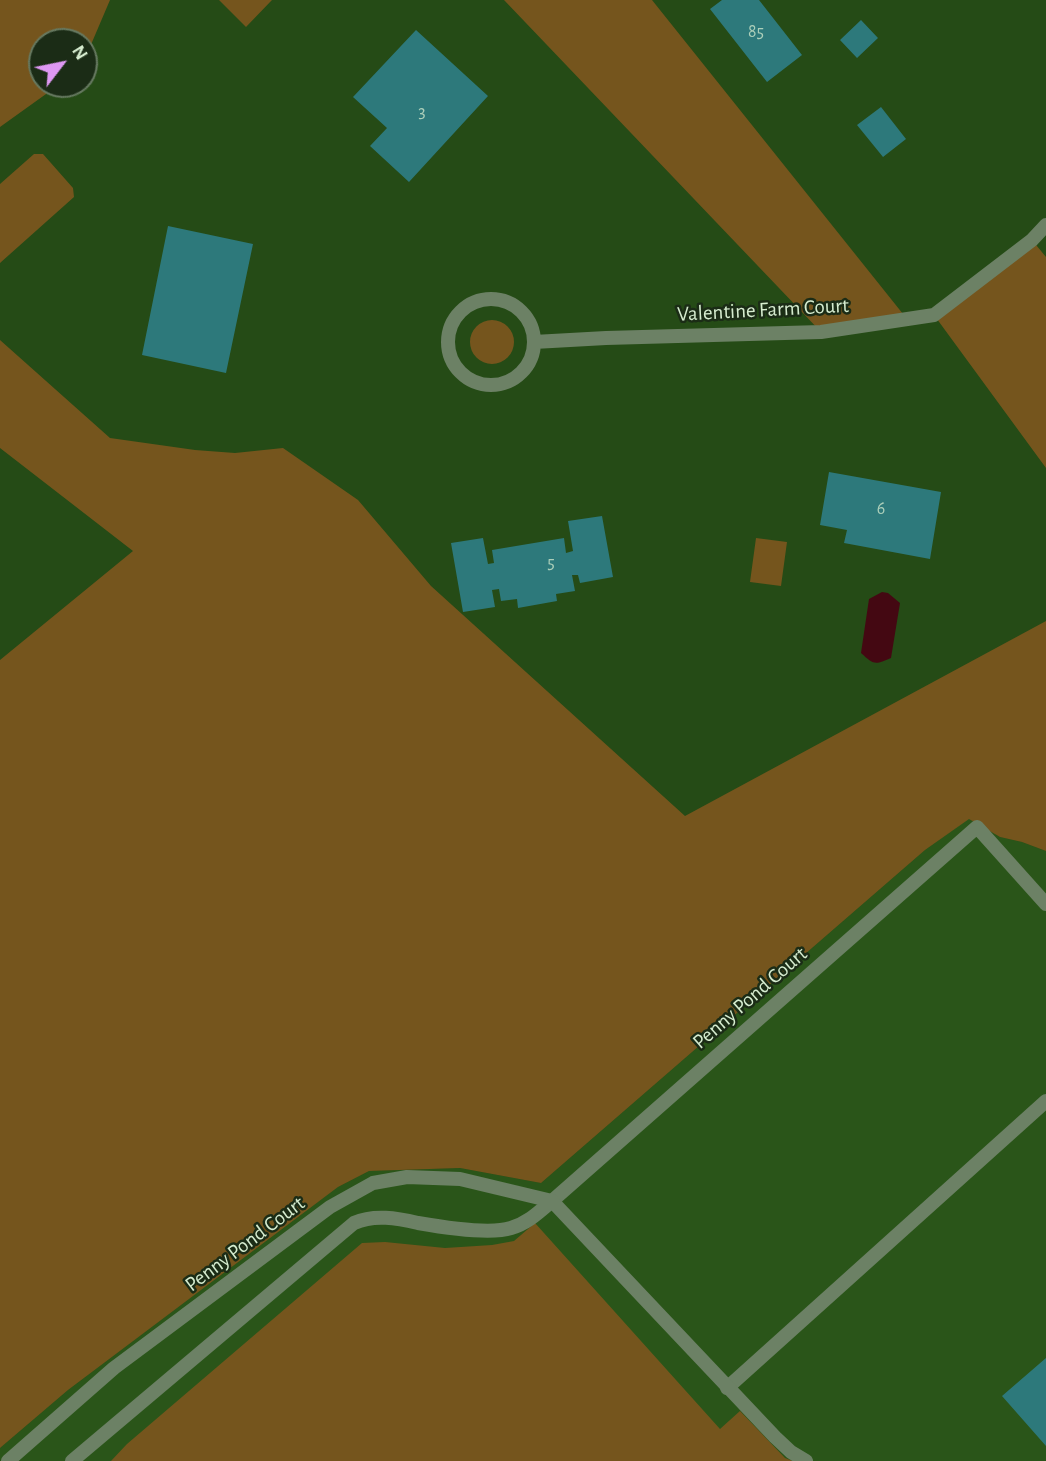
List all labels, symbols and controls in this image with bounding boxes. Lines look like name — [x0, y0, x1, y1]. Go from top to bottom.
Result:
house number: 85 — [748, 21, 764, 43]
north arrow — [28, 28, 98, 98]
text: N — [68, 42, 91, 63]
house number: 3 — [418, 101, 426, 123]
street label: Valentine Farm Court — [677, 293, 849, 327]
house number: 6 — [877, 498, 885, 520]
house number: 5 — [547, 552, 555, 574]
street label: Penny Pond Court — [688, 941, 812, 1055]
street label: Penny Pond Court — [180, 1191, 310, 1297]

